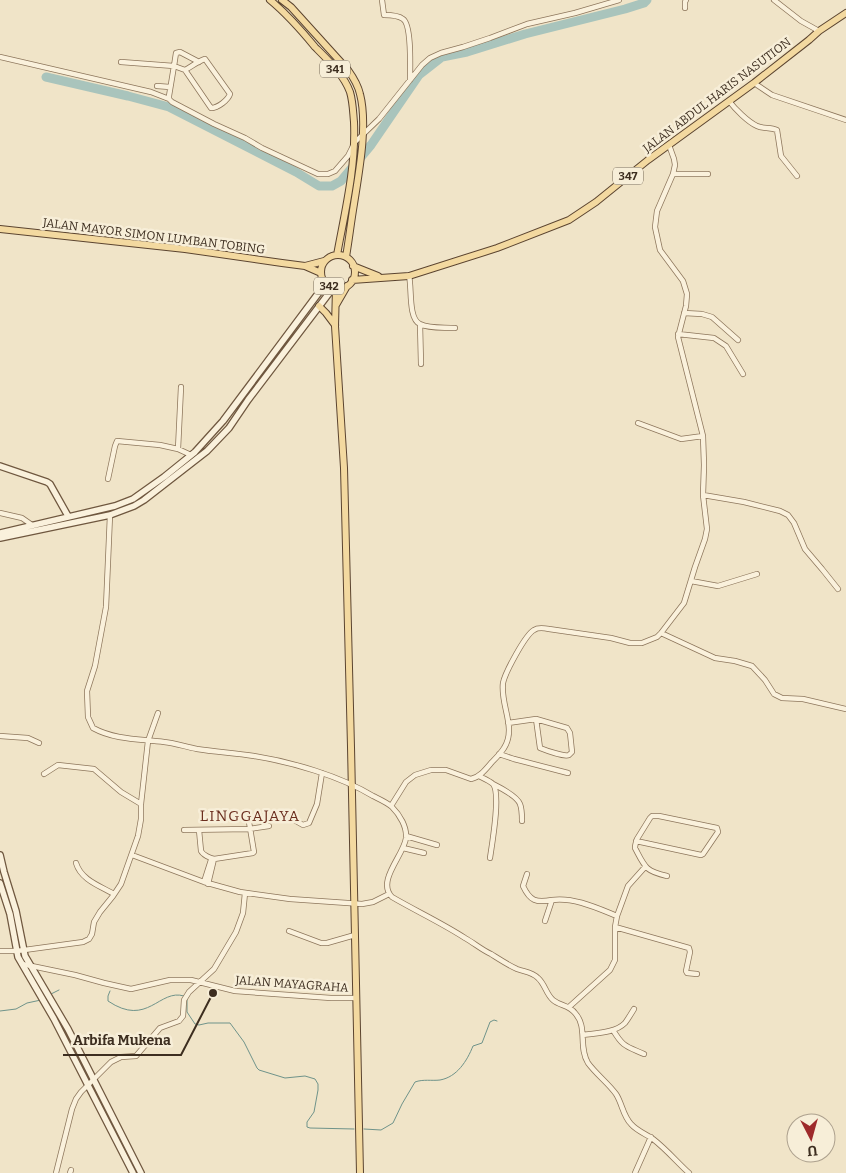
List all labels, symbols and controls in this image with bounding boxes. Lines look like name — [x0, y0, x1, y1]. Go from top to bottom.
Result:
street label: JALAN ABDUL HARIS NASUTION — [639, 34, 794, 156]
road number: 341 — [320, 61, 350, 78]
road number: 347 — [613, 168, 643, 185]
street label: JALAN MAYOR SIMON LUMBAN TOBING — [41, 215, 266, 257]
road number: 342 — [314, 278, 344, 294]
district label: LINGGAJAYA — [200, 807, 300, 825]
street label: JALAN MAYAGRAHA — [234, 973, 349, 995]
callout: Arbifa Mukena — [63, 1026, 181, 1055]
text: Arbifa Mukena — [73, 1032, 171, 1049]
north arrow — [786, 1113, 836, 1163]
text: U — [806, 1141, 818, 1159]

